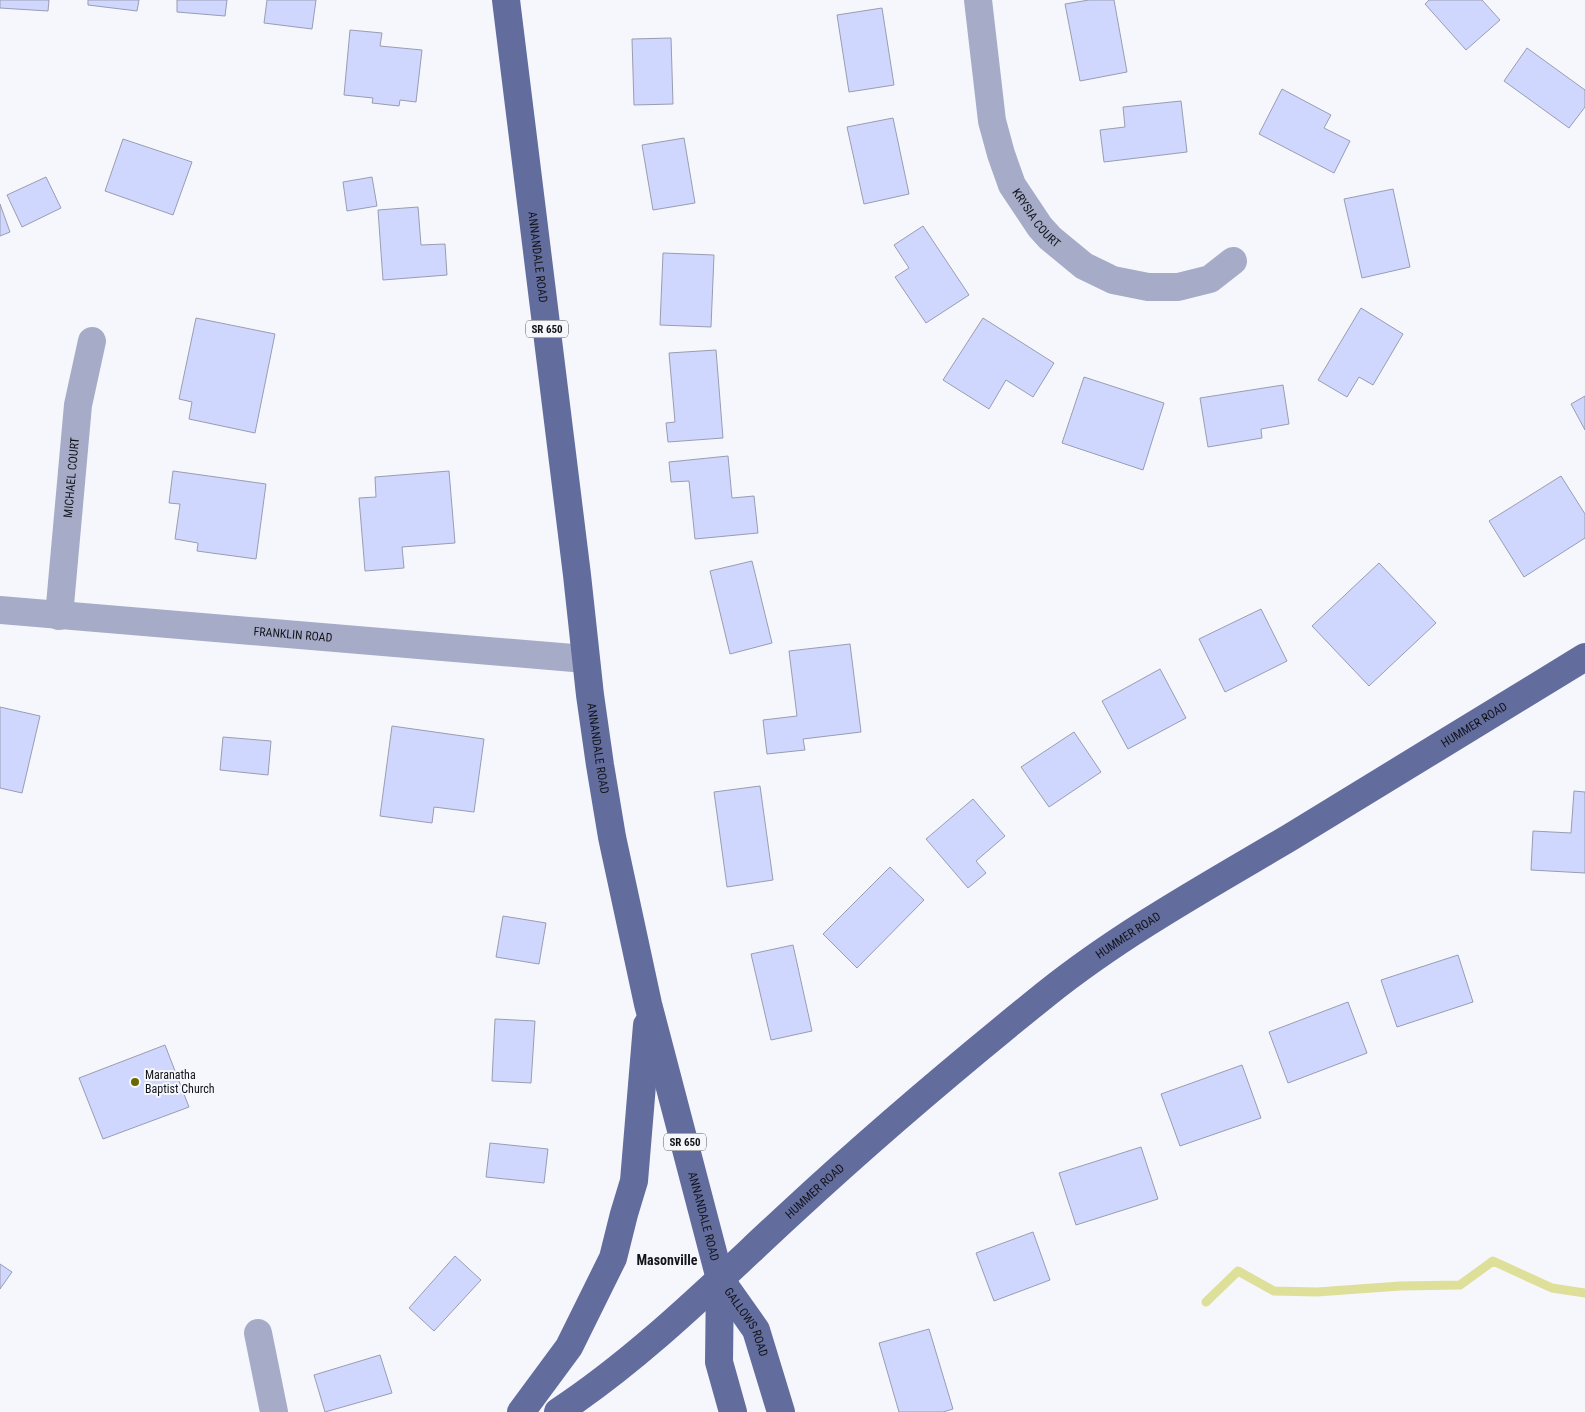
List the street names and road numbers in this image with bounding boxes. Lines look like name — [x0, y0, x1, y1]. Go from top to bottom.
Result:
street label: KRYSIA COURT — [1009, 186, 1063, 251]
street label: ANNANDALE ROAD — [525, 211, 550, 304]
road number: SR 650 — [526, 320, 568, 338]
street label: MICHAEL COURT — [61, 437, 82, 518]
street label: FRANKLIN ROAD — [253, 624, 333, 645]
street label: HUMMER ROAD — [1439, 699, 1510, 750]
street label: ANNANDALE ROAD — [584, 702, 612, 795]
street label: HUMMER ROAD — [1093, 909, 1163, 962]
road number: SR 650 — [664, 1134, 706, 1150]
street label: HUMMER ROAD — [782, 1161, 847, 1222]
street label: ANNANDALE ROAD — [685, 1170, 722, 1262]
street label: GALLOWS ROAD — [721, 1285, 771, 1358]

